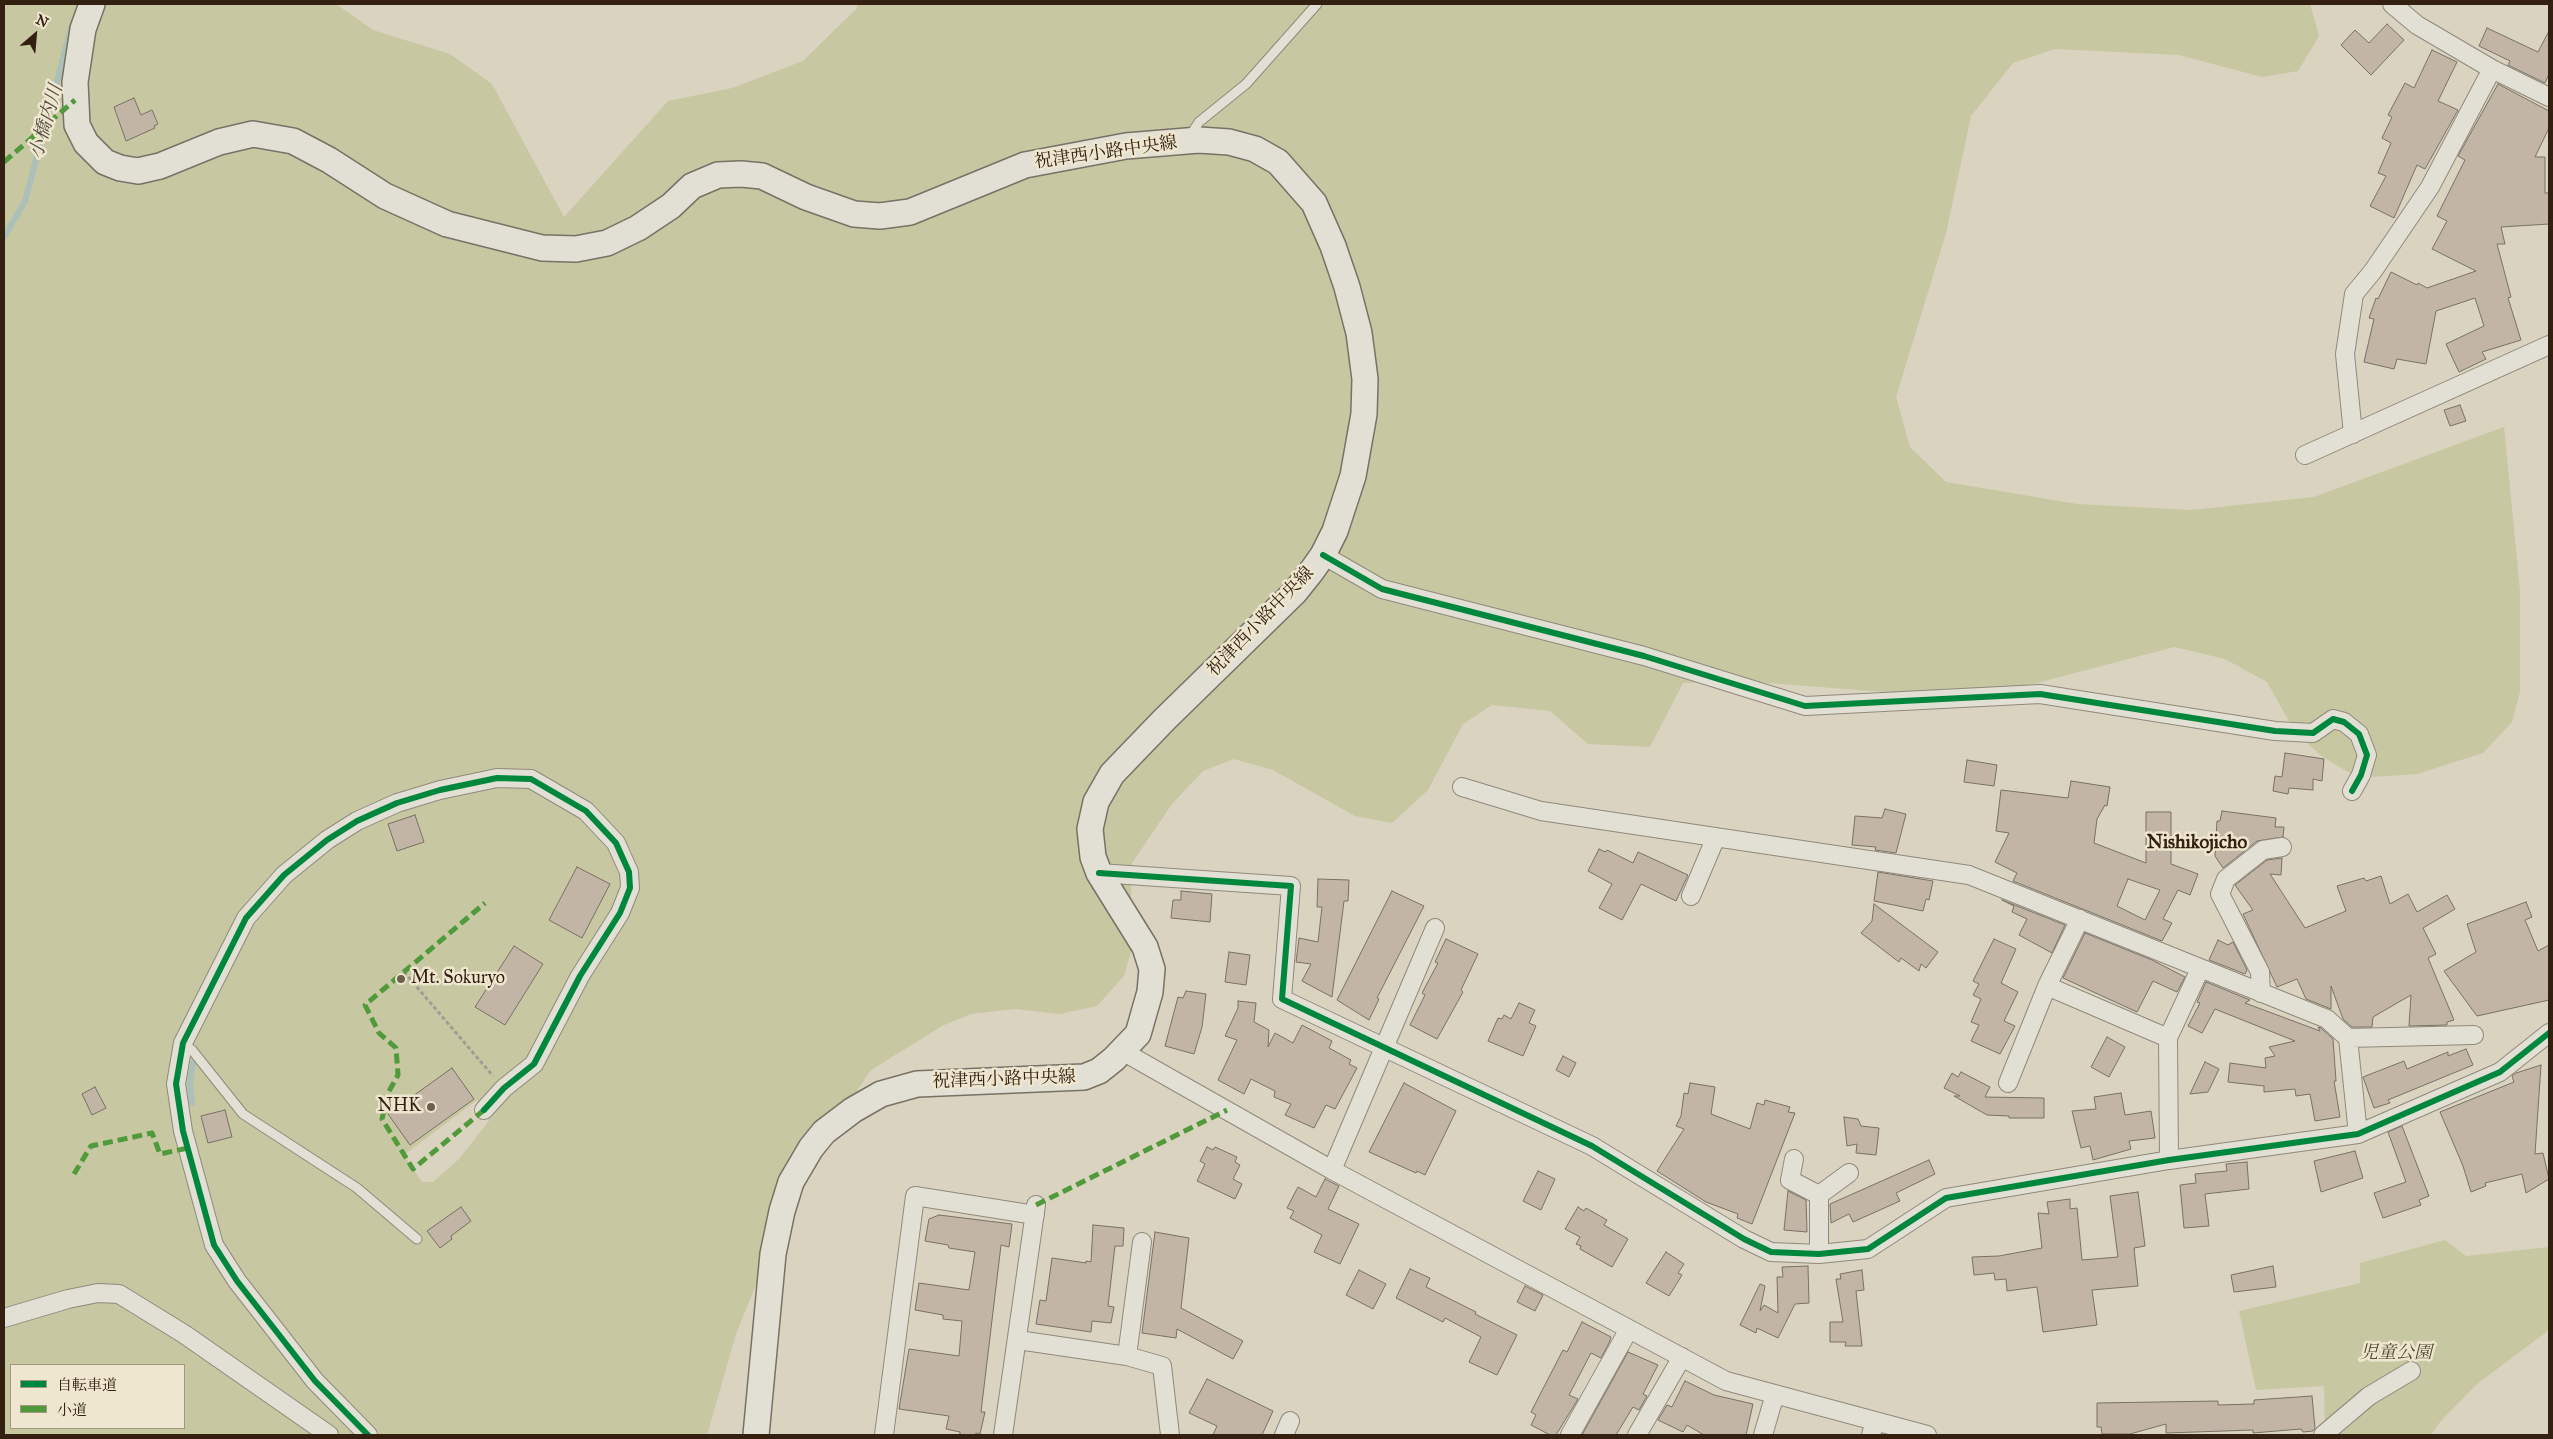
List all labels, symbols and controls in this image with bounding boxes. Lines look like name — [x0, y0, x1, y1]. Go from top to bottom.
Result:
north arrow — [10, 10, 60, 60]
text: N — [33, 11, 51, 31]
water label: 小橋内川 — [26, 82, 68, 162]
street label: 祝津西小路中央線 — [1033, 132, 1179, 174]
street label: 祝津西小路中央線 — [1203, 563, 1319, 681]
district label: Nishikojicho — [2147, 832, 2247, 854]
place label: Mt. Sokuryo — [411, 968, 505, 990]
marker: Mt. Sokuryo — [395, 973, 407, 985]
street label: 祝津西小路中央線 — [932, 1067, 1076, 1093]
place label: NHK — [377, 1096, 421, 1118]
marker: NHK — [425, 1101, 437, 1113]
park label: 児童公園 — [2360, 1343, 2432, 1365]
legend — [10, 1364, 185, 1429]
text: 自転車道 — [57, 1376, 117, 1394]
text: 小道 — [57, 1401, 87, 1419]

